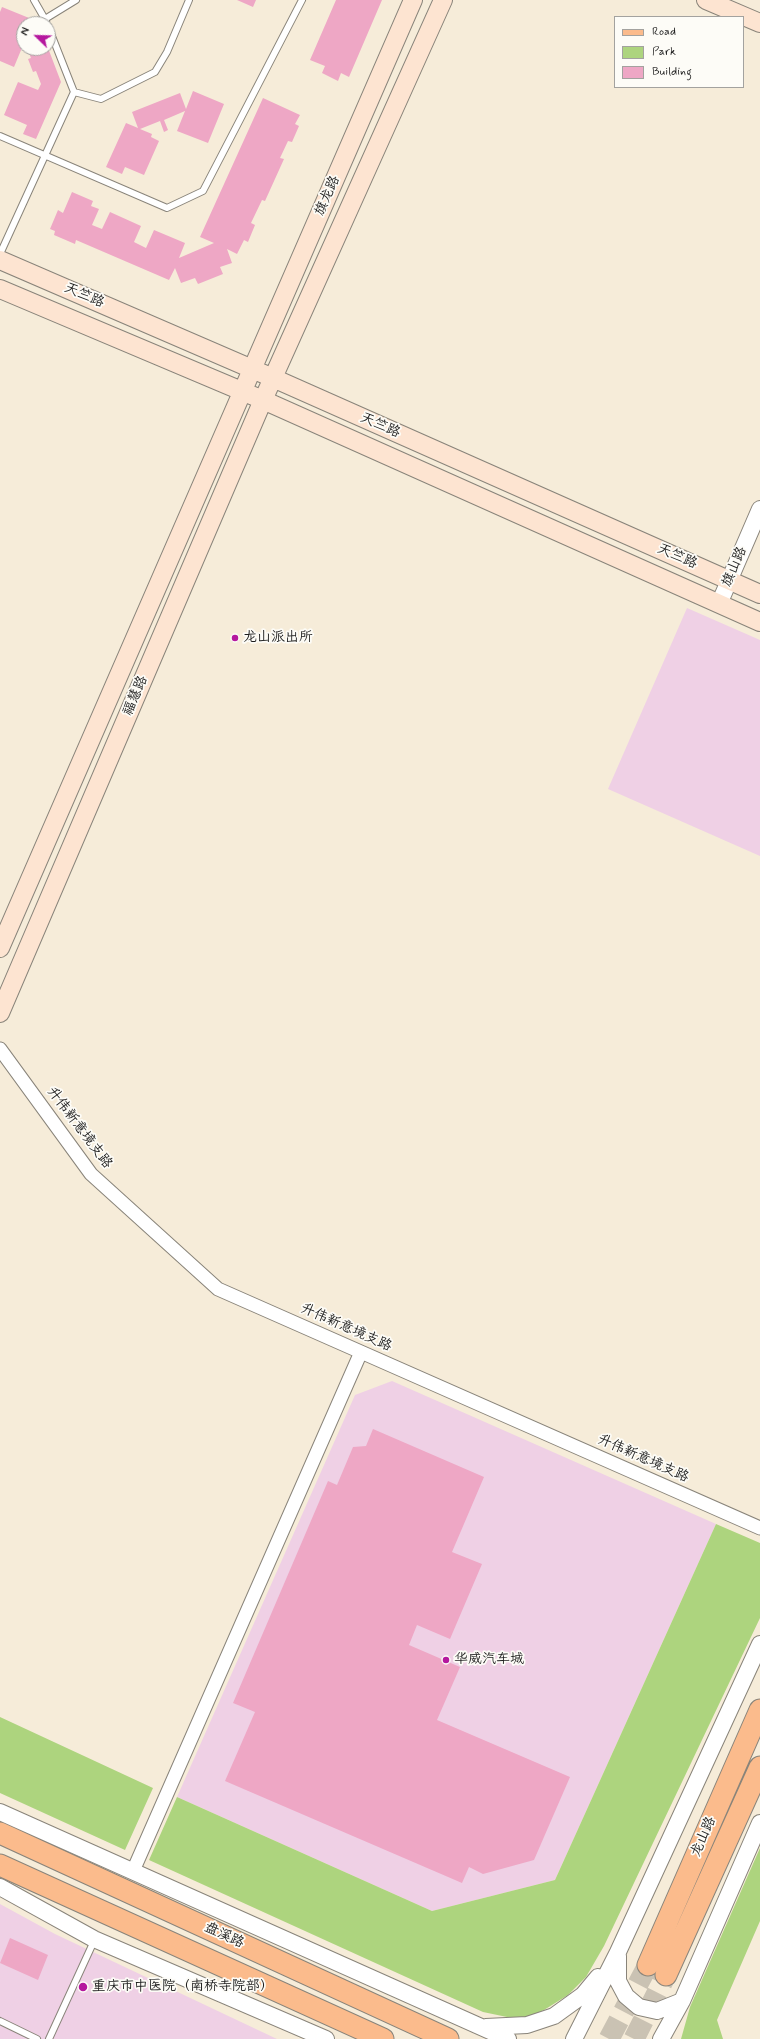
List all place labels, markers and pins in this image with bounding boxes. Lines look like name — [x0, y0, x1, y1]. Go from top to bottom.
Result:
place label: 龙山派出所 — [243, 630, 313, 646]
marker: 龙山派出所 — [230, 633, 240, 643]
place label: 华威汽车城 — [454, 1652, 524, 1668]
marker: 华威汽车城 — [441, 1655, 451, 1665]
place label: 重庆市中医院（南桥寺院部） — [92, 1979, 274, 1995]
marker: 重庆市中医院（南桥寺院部） — [77, 1981, 89, 1993]

